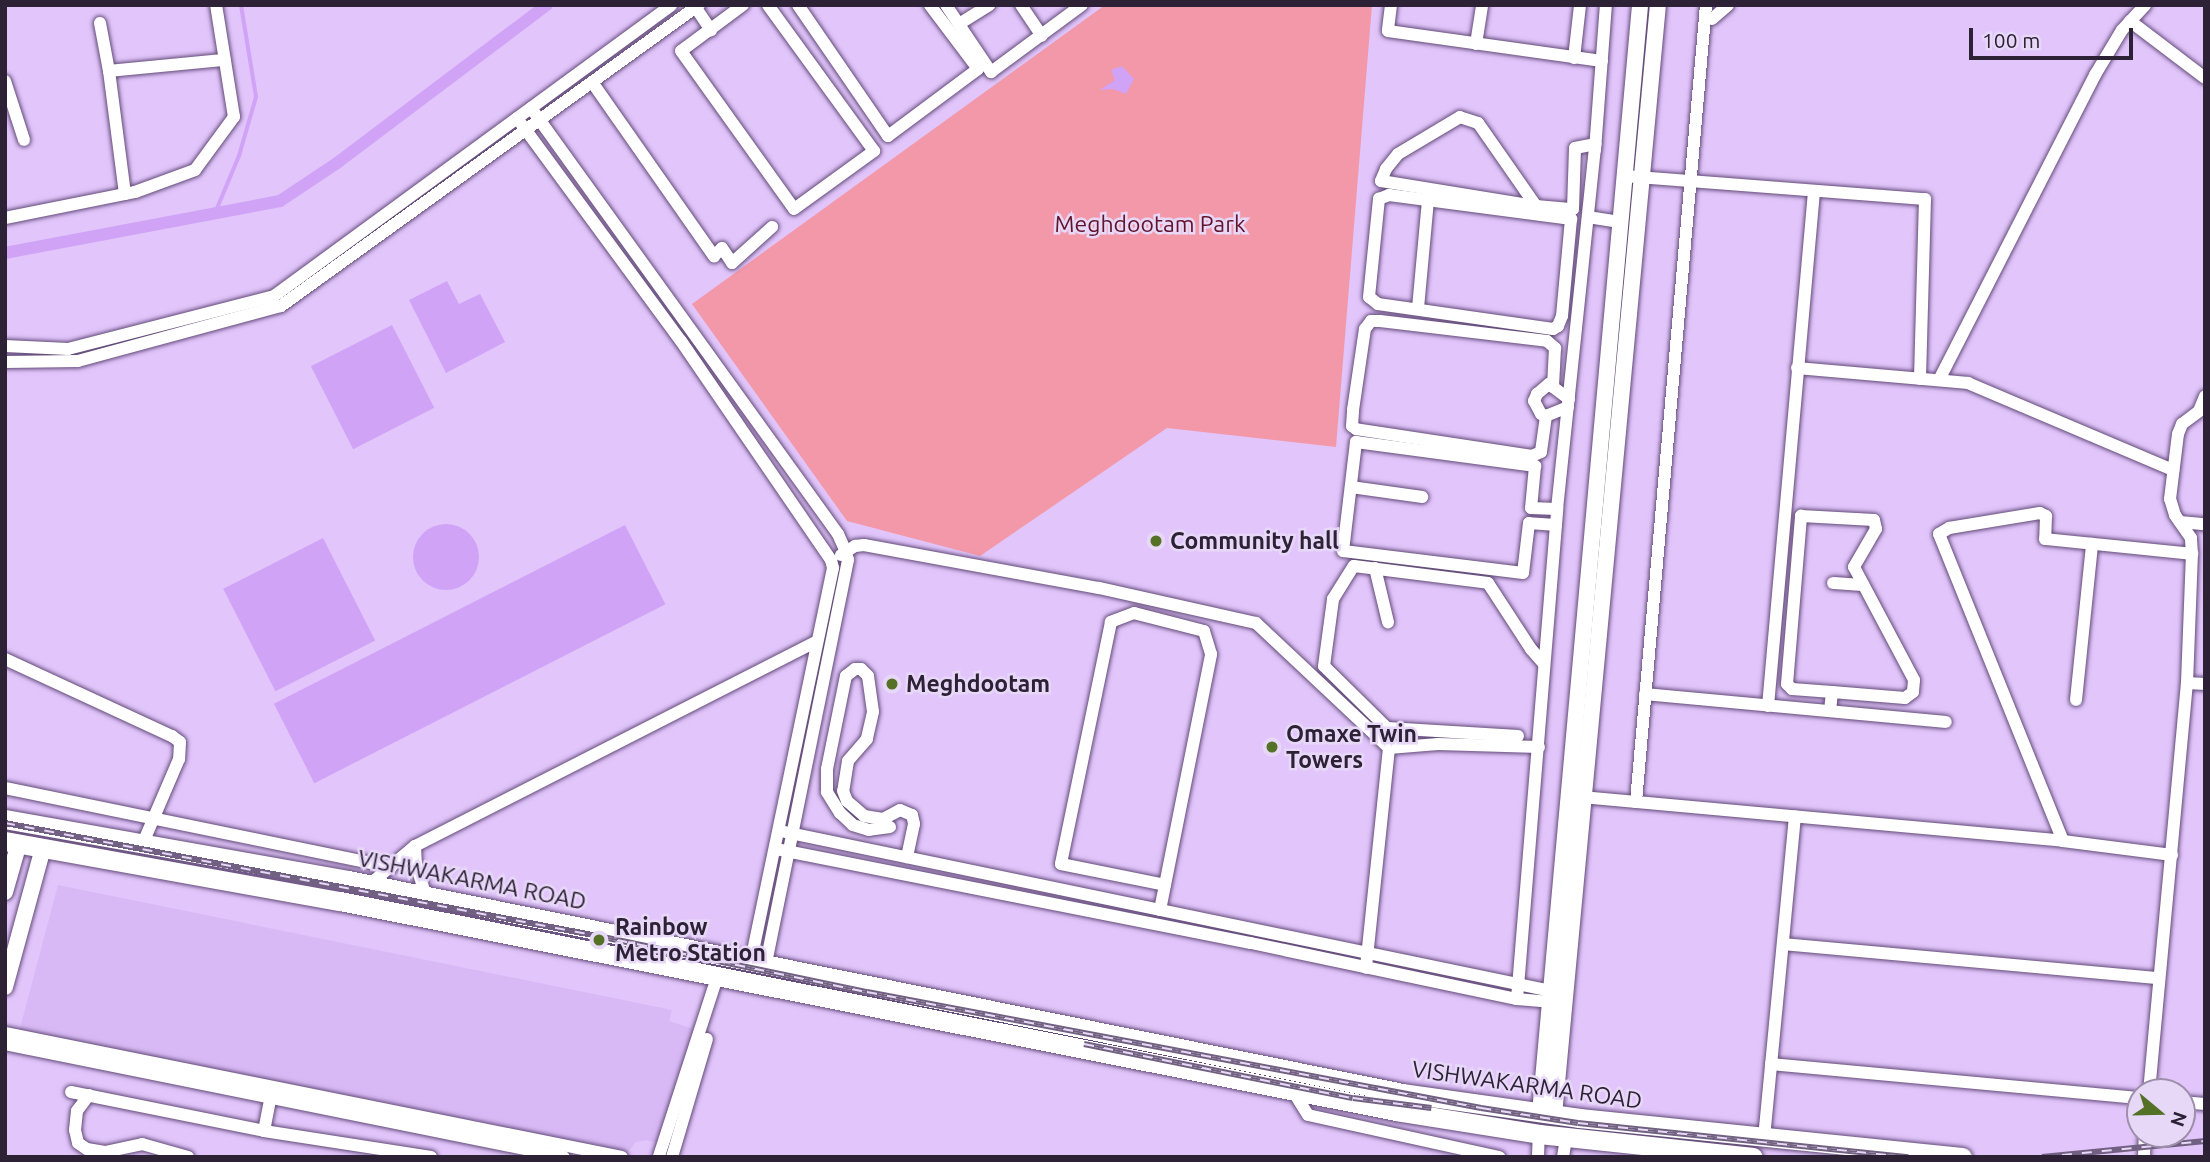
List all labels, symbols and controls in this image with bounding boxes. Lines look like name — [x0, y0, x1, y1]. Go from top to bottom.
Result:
scale bar — [1972, 14, 2136, 58]
text: 100 m — [1982, 28, 2040, 52]
park label: Meghdootam Park — [1054, 210, 1246, 238]
place label: Community hall — [1170, 527, 1339, 555]
marker: Community hall — [1148, 533, 1164, 549]
place label: Meghdootam — [906, 670, 1050, 698]
marker: Meghdootam — [884, 676, 900, 692]
place label: Omaxe Twin Towers — [1286, 720, 1417, 774]
marker: Omaxe Twin Towers — [1264, 739, 1280, 755]
street label: VISHWAKARMA ROAD — [356, 844, 588, 916]
place label: Rainbow Metro Station — [615, 913, 766, 967]
marker: Rainbow Metro Station — [589, 930, 609, 950]
street label: VISHWAKARMA ROAD — [1410, 1055, 1644, 1115]
north arrow — [2126, 1078, 2196, 1148]
text: N — [2166, 1109, 2192, 1129]

